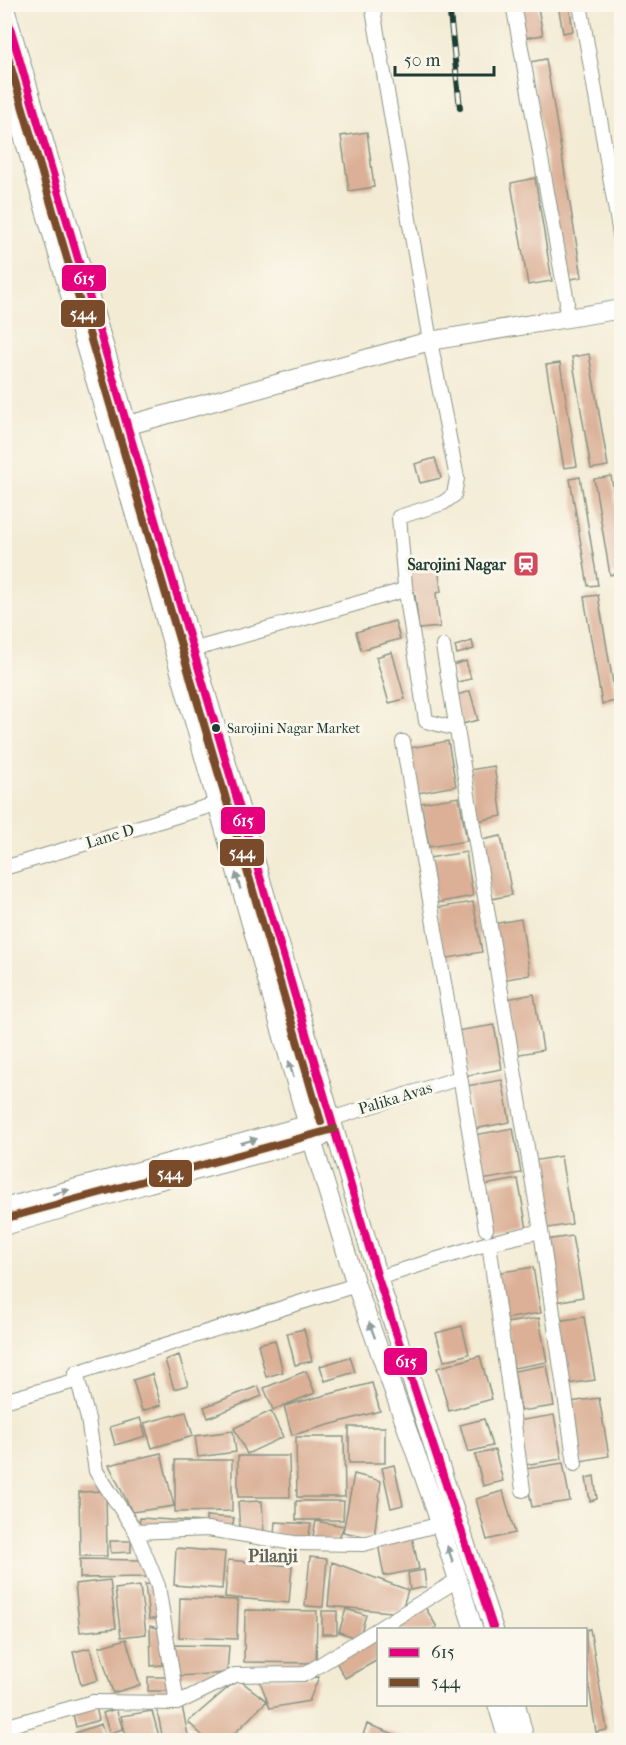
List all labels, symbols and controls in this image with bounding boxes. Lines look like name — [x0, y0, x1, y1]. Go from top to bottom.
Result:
scale bar — [395, 39, 494, 77]
text: 50 m — [404, 50, 441, 71]
line badge: 615 — [61, 264, 107, 292]
text: 615 — [73, 269, 95, 288]
line badge: 544 — [60, 299, 106, 328]
text: 544 — [70, 304, 98, 324]
station icon: Sarojini Nagar — [511, 549, 541, 579]
place label: Sarojini Nagar — [407, 555, 507, 575]
place label: Sarojini Nagar Market — [227, 720, 360, 737]
marker: Sarojini Nagar Market — [210, 722, 222, 734]
line badge: 615 — [220, 806, 266, 835]
text: 615 — [232, 811, 254, 830]
street label: Lane D — [83, 820, 137, 852]
line badge: 544 — [219, 838, 265, 867]
text: 544 — [229, 843, 257, 863]
one-way arrow — [233, 872, 242, 890]
one-way arrow — [286, 1060, 295, 1078]
street label: Palika Avas — [356, 1078, 434, 1118]
one-way arrow — [240, 1136, 258, 1145]
line badge: 544 — [148, 1159, 193, 1188]
text: 544 — [157, 1164, 185, 1184]
one-way arrow — [52, 1187, 70, 1197]
one-way arrow — [366, 1321, 376, 1339]
line badge: 615 — [383, 1347, 428, 1376]
text: 615 — [395, 1352, 417, 1371]
one-way arrow — [445, 1545, 455, 1563]
district label: Pilanji — [248, 1546, 299, 1567]
legend — [377, 1628, 587, 1706]
text: 615 — [431, 1642, 455, 1663]
text: 544 — [431, 1672, 461, 1693]

